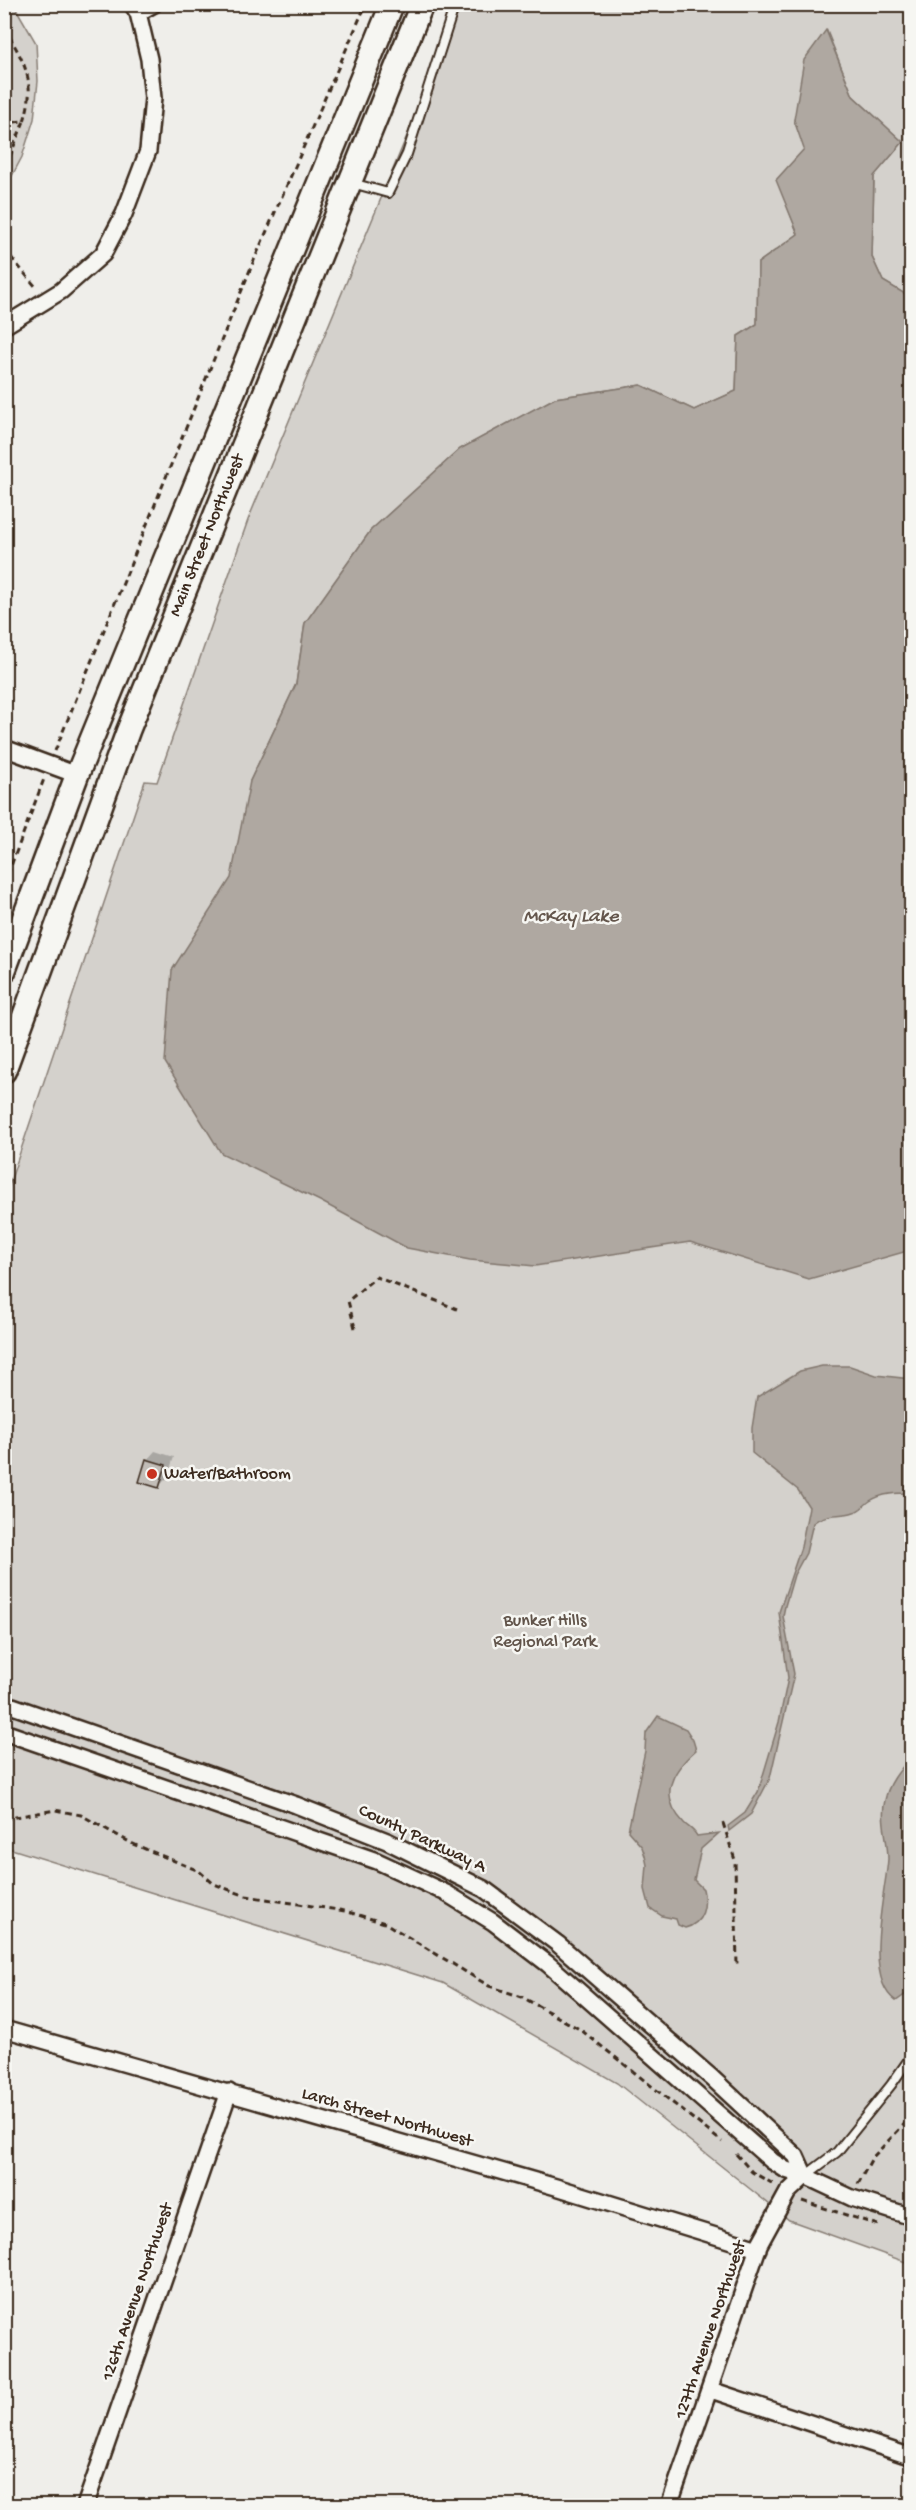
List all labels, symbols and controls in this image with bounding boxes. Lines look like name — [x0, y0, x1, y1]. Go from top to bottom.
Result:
street label: Main Street Northwest — [165, 450, 250, 620]
water label: McKay Lake — [523, 906, 619, 929]
place label: Water/Bathroom — [164, 1464, 291, 1485]
marker: Water/Bathroom — [145, 1467, 159, 1481]
park label: Bunker Hills Regional Park — [493, 1611, 599, 1653]
street label: County Parkway A — [355, 1800, 490, 1878]
street label: Larch Street Northwest — [299, 2084, 477, 2153]
street label: 126th Avenue Northwest — [97, 2199, 179, 2385]
street label: 127th Avenue Northwest — [670, 2237, 752, 2423]

